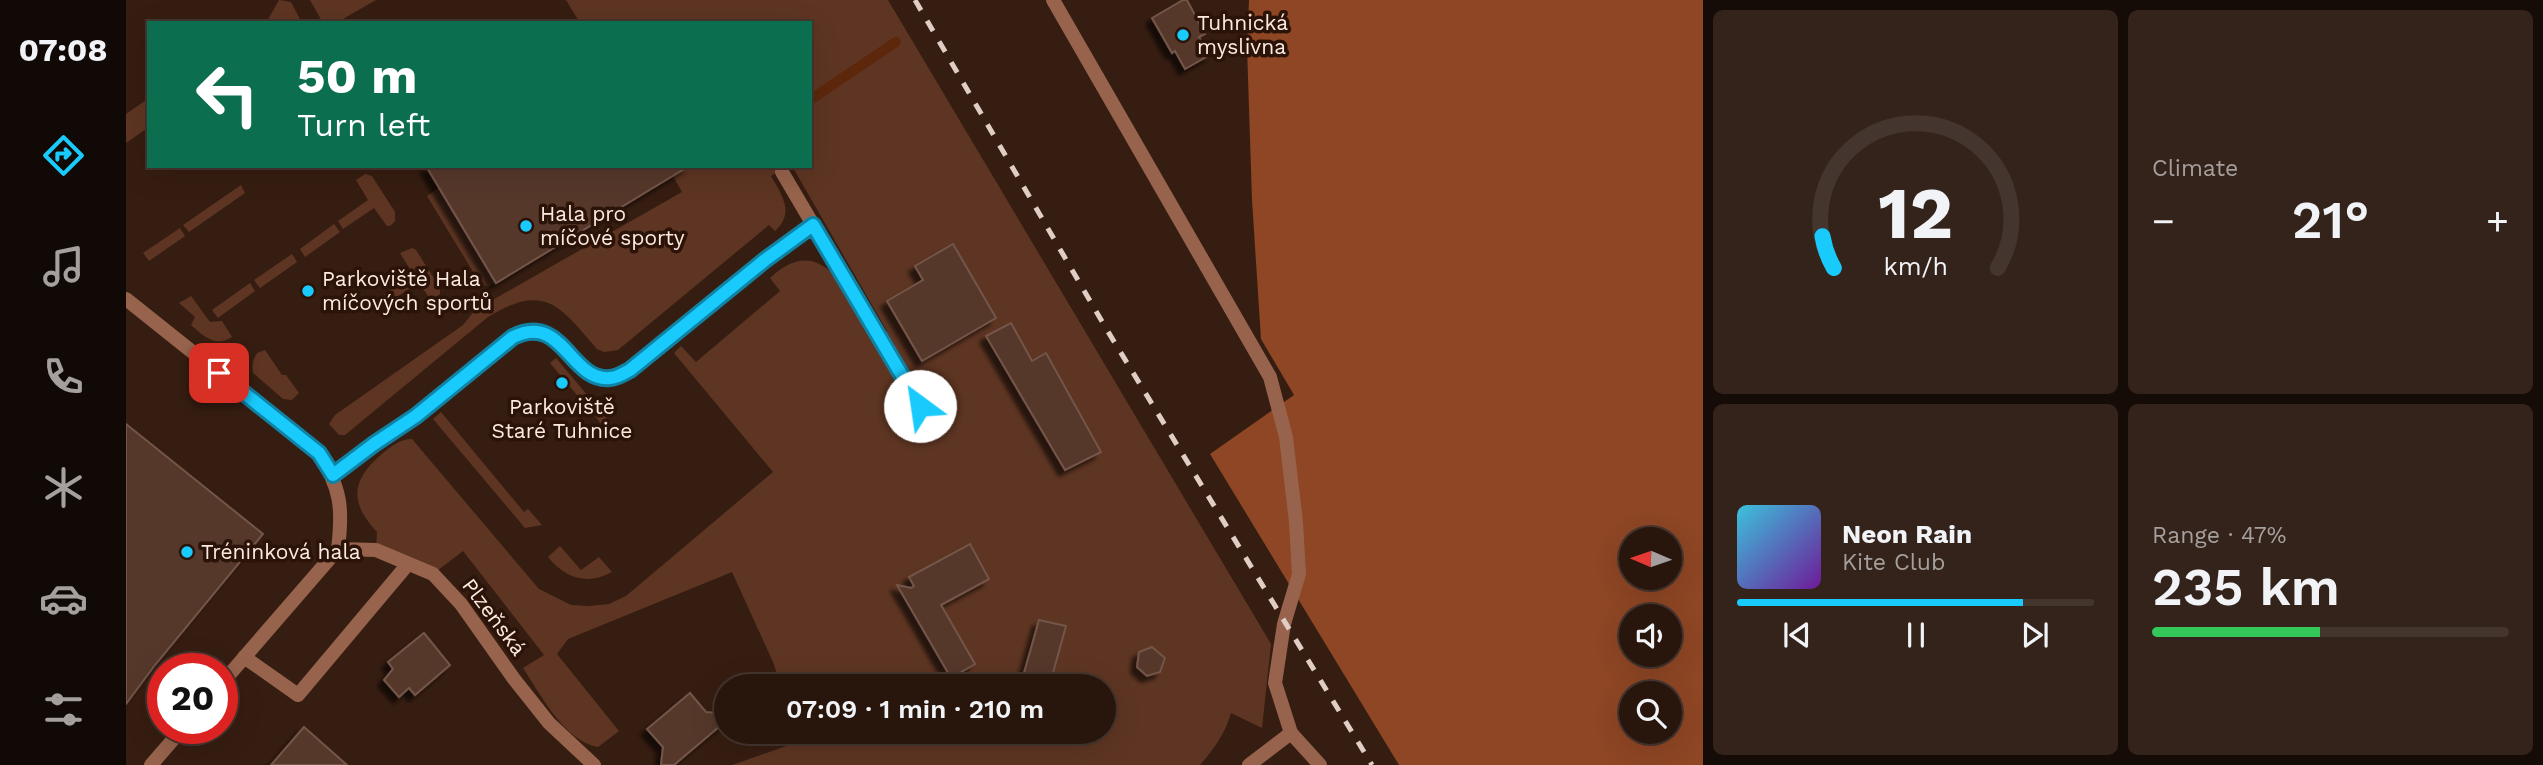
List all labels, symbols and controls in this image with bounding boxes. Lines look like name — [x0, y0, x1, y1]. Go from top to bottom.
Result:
place label: Tuhnická myslivna — [1197, 10, 1288, 59]
marker: Tuhnická myslivna — [1175, 27, 1191, 43]
text: 07:08 — [19, 31, 108, 69]
text: 50 m — [297, 47, 417, 105]
icon: left — [182, 49, 273, 140]
text: Turn left — [297, 106, 430, 144]
icon: directions — [39, 131, 88, 180]
text: Climate — [2152, 155, 2238, 182]
text: 12 — [1878, 170, 1953, 256]
text: 21° — [2292, 190, 2369, 251]
text: − — [2152, 199, 2175, 243]
text: + — [2486, 199, 2509, 243]
place label: Hala pro míčové sporty — [540, 201, 685, 250]
marker: Hala pro míčové sporty — [518, 218, 534, 234]
icon: music — [39, 242, 88, 291]
text: km/h — [1883, 252, 1948, 281]
place label: Parkoviště Hala míčových sportů — [322, 266, 492, 315]
marker: Parkoviště Hala míčových sportů — [300, 283, 316, 299]
pin — [189, 343, 249, 403]
icon: phone — [39, 352, 88, 401]
icon: arrive — [200, 354, 238, 392]
position arrow — [883, 369, 957, 443]
marker: Parkoviště Staré Tuhnice — [554, 375, 570, 391]
place label: Parkoviště Staré Tuhnice — [492, 394, 632, 443]
icon: climate — [39, 463, 88, 512]
text: Neon Rain — [1842, 519, 1972, 549]
text: Range · 47% — [2152, 522, 2286, 549]
north arrow — [1619, 527, 1682, 590]
map controls — [1619, 527, 1682, 744]
place label: Tréninková hala — [201, 539, 361, 564]
marker: Tréninková hala — [179, 544, 195, 560]
text: Kite Club — [1842, 549, 1945, 576]
text: 235 km — [2152, 557, 2340, 618]
street label: Plzeňská — [457, 573, 532, 660]
icon: car — [39, 574, 88, 623]
button: sound — [1619, 604, 1682, 667]
icon: previous — [1778, 616, 1816, 654]
icon: pause — [1897, 616, 1935, 654]
icon: next — [2016, 616, 2054, 654]
speed limit sign: 20 — [147, 653, 238, 744]
button: search — [1619, 681, 1682, 744]
icon: filters — [39, 685, 88, 734]
text: 07:09 · 1 min · 210 m — [786, 694, 1044, 724]

